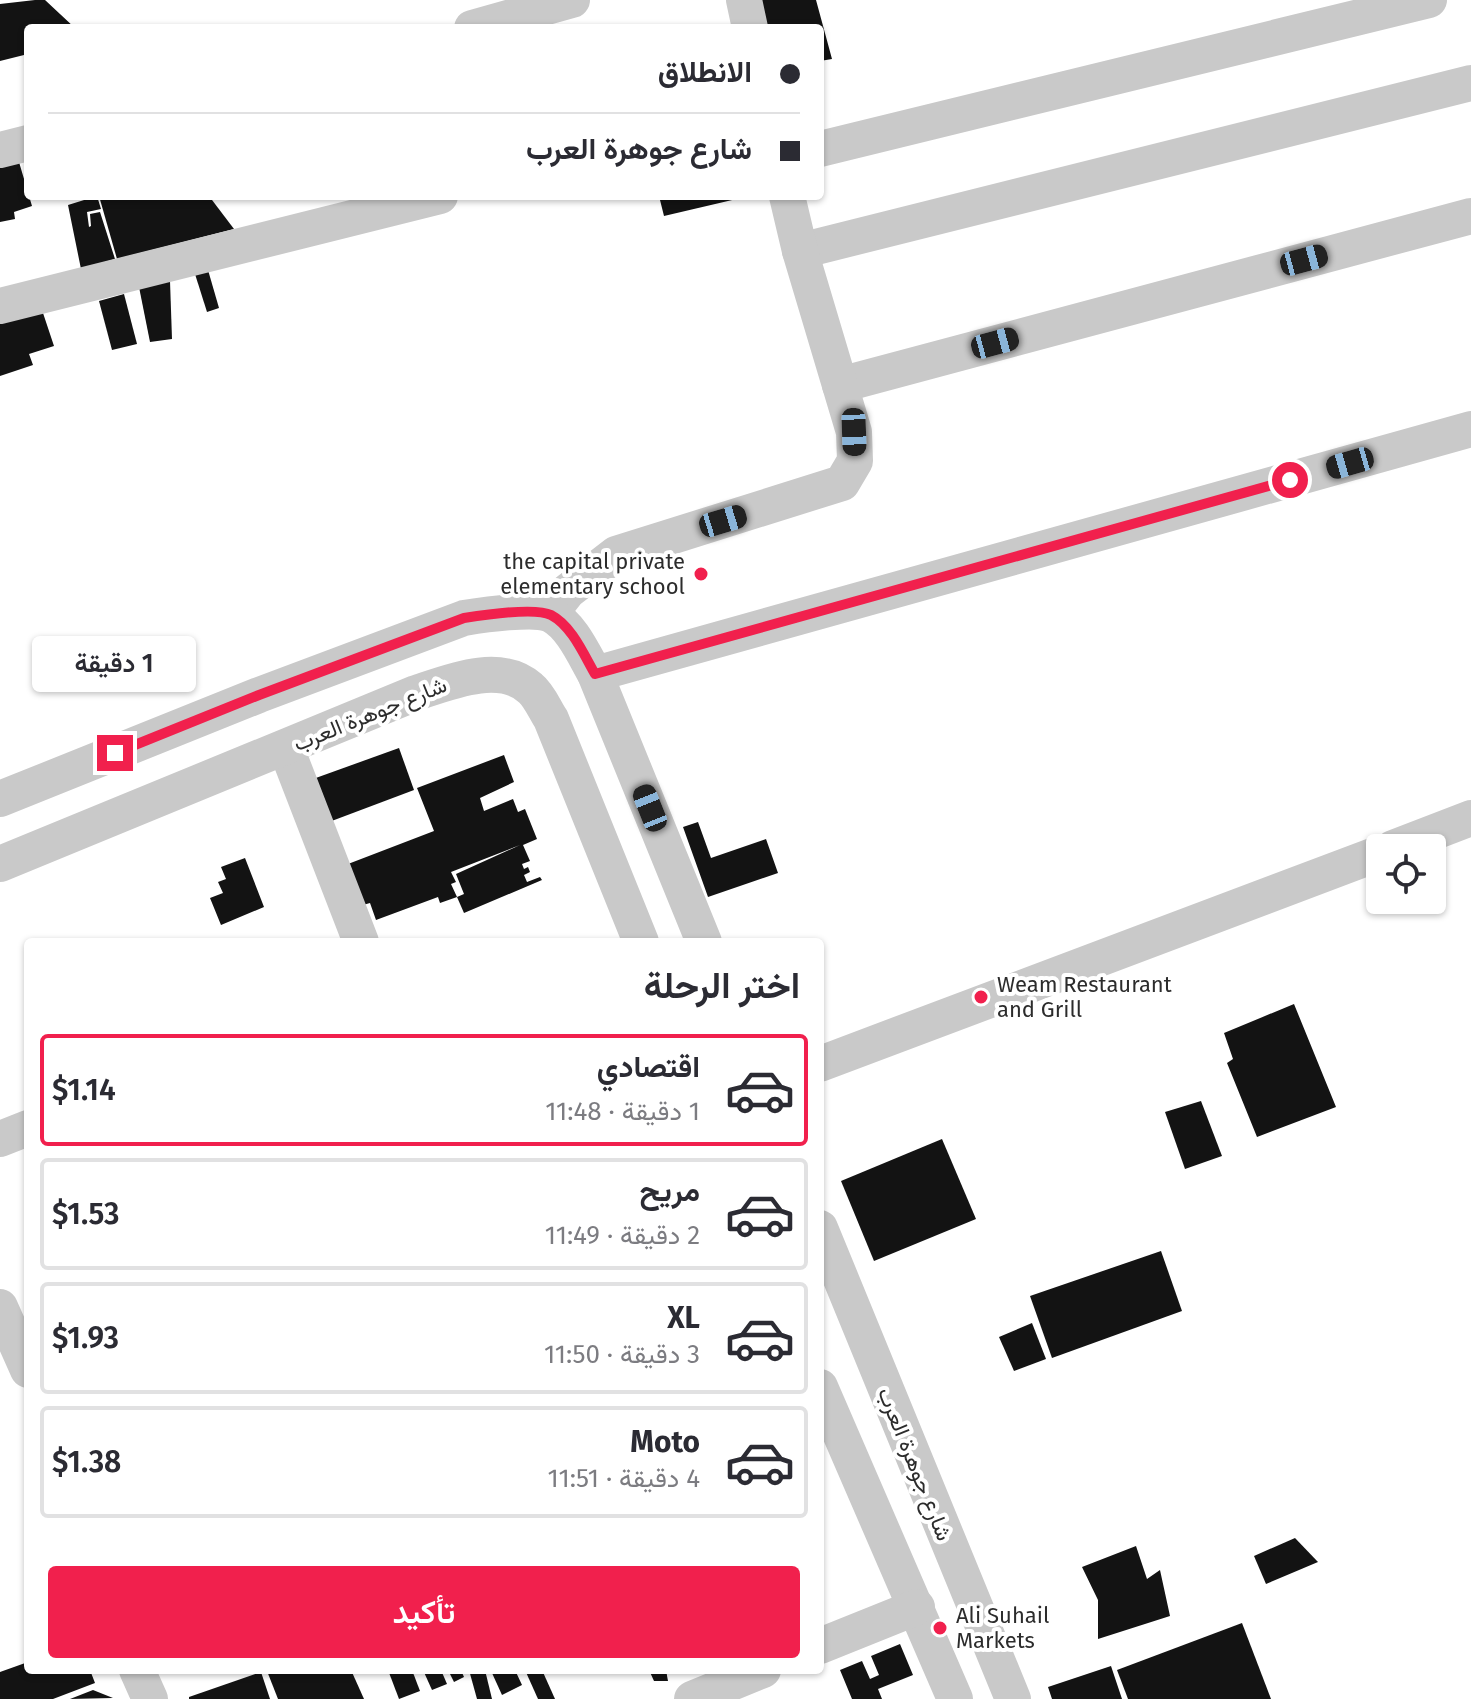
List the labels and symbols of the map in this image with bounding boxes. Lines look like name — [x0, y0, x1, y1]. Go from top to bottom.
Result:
car — [1278, 242, 1330, 278]
car — [969, 325, 1021, 361]
car — [841, 408, 867, 456]
car — [1324, 445, 1376, 481]
route start — [1272, 462, 1308, 498]
car — [697, 503, 749, 539]
place label: the capital private elementary school — [500, 548, 685, 600]
marker: the capital private elementary school — [692, 565, 710, 583]
callout: 1 دقيقة — [33, 637, 197, 693]
street label: شارع جوهرة العرب — [289, 671, 451, 758]
route end — [97, 735, 133, 771]
car — [630, 781, 670, 835]
place label: Weam Restaurant and Grill — [997, 971, 1172, 1023]
marker: Weam Restaurant and Grill — [972, 988, 990, 1006]
street label: شارع جوهرة العرب — [871, 1383, 958, 1545]
place label: Ali Suhail Markets — [956, 1602, 1049, 1654]
marker: Ali Suhail Markets — [931, 1619, 949, 1637]

